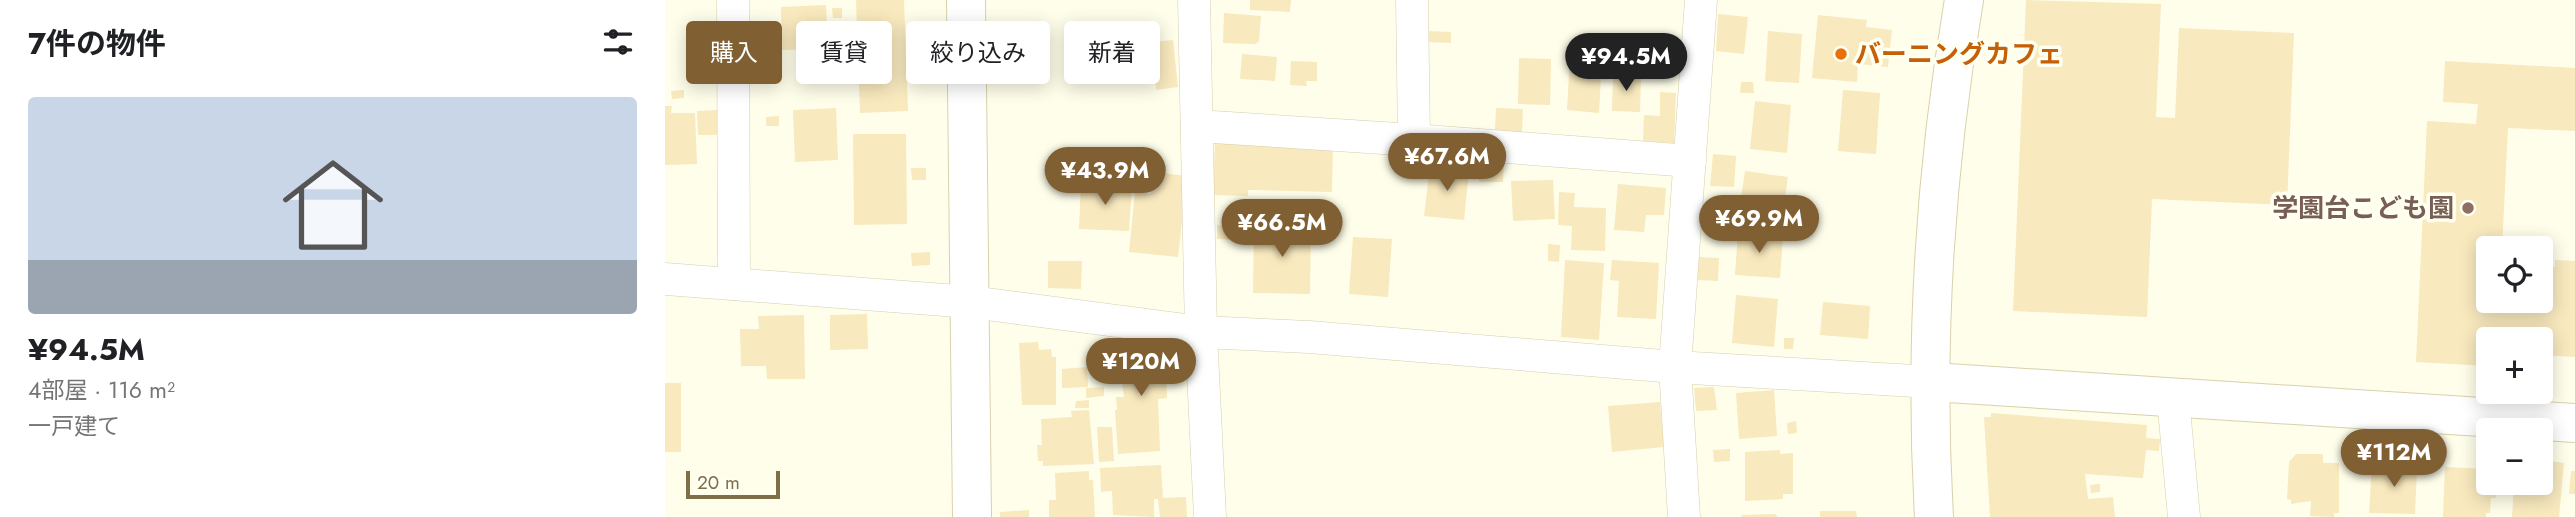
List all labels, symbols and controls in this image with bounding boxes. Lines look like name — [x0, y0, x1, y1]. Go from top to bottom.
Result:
chip: 購入 — [686, 21, 782, 84]
chip: 賃貸 — [796, 21, 892, 84]
chip: 絞り込み — [906, 21, 1050, 84]
chip: 新着 — [1064, 21, 1160, 84]
text: 7件の物件 — [28, 22, 166, 65]
icon: filters — [599, 23, 637, 61]
pin: ¥94.5M — [1569, 34, 1683, 93]
place label: バーニングカフェ — [1855, 35, 2063, 73]
text: ¥94.5M — [1581, 39, 1671, 73]
marker: バーニングカフェ — [1833, 46, 1849, 62]
pin: ¥67.6M — [1390, 134, 1504, 193]
text: ¥67.6M — [1404, 139, 1490, 173]
icon: home — [270, 142, 396, 268]
pin: ¥43.9M — [1048, 148, 1162, 207]
text: ¥43.9M — [1061, 153, 1149, 187]
place label: 学園台こども園 — [2272, 189, 2454, 227]
pin: ¥69.9M — [1702, 196, 1816, 255]
pin: ¥66.5M — [1225, 200, 1339, 259]
marker: 学園台こども園 — [2460, 200, 2476, 216]
text: ¥69.9M — [1715, 201, 1803, 235]
text: ¥66.5M — [1238, 205, 1326, 239]
map controls — [2476, 236, 2553, 495]
button: locate — [2476, 236, 2553, 313]
button: + — [2476, 327, 2553, 404]
text: ¥94.5M — [28, 328, 145, 371]
pin: ¥120M — [1092, 338, 1190, 398]
text: ¥120M — [1102, 344, 1180, 378]
text: 4部屋 · 116 m² — [28, 373, 175, 407]
text: 一戸建て — [28, 409, 120, 443]
button: − — [2476, 418, 2553, 495]
pin: ¥112M — [2345, 430, 2443, 489]
text: ¥112M — [2357, 435, 2431, 469]
scale bar — [686, 468, 781, 500]
text: 20 m — [697, 469, 740, 496]

